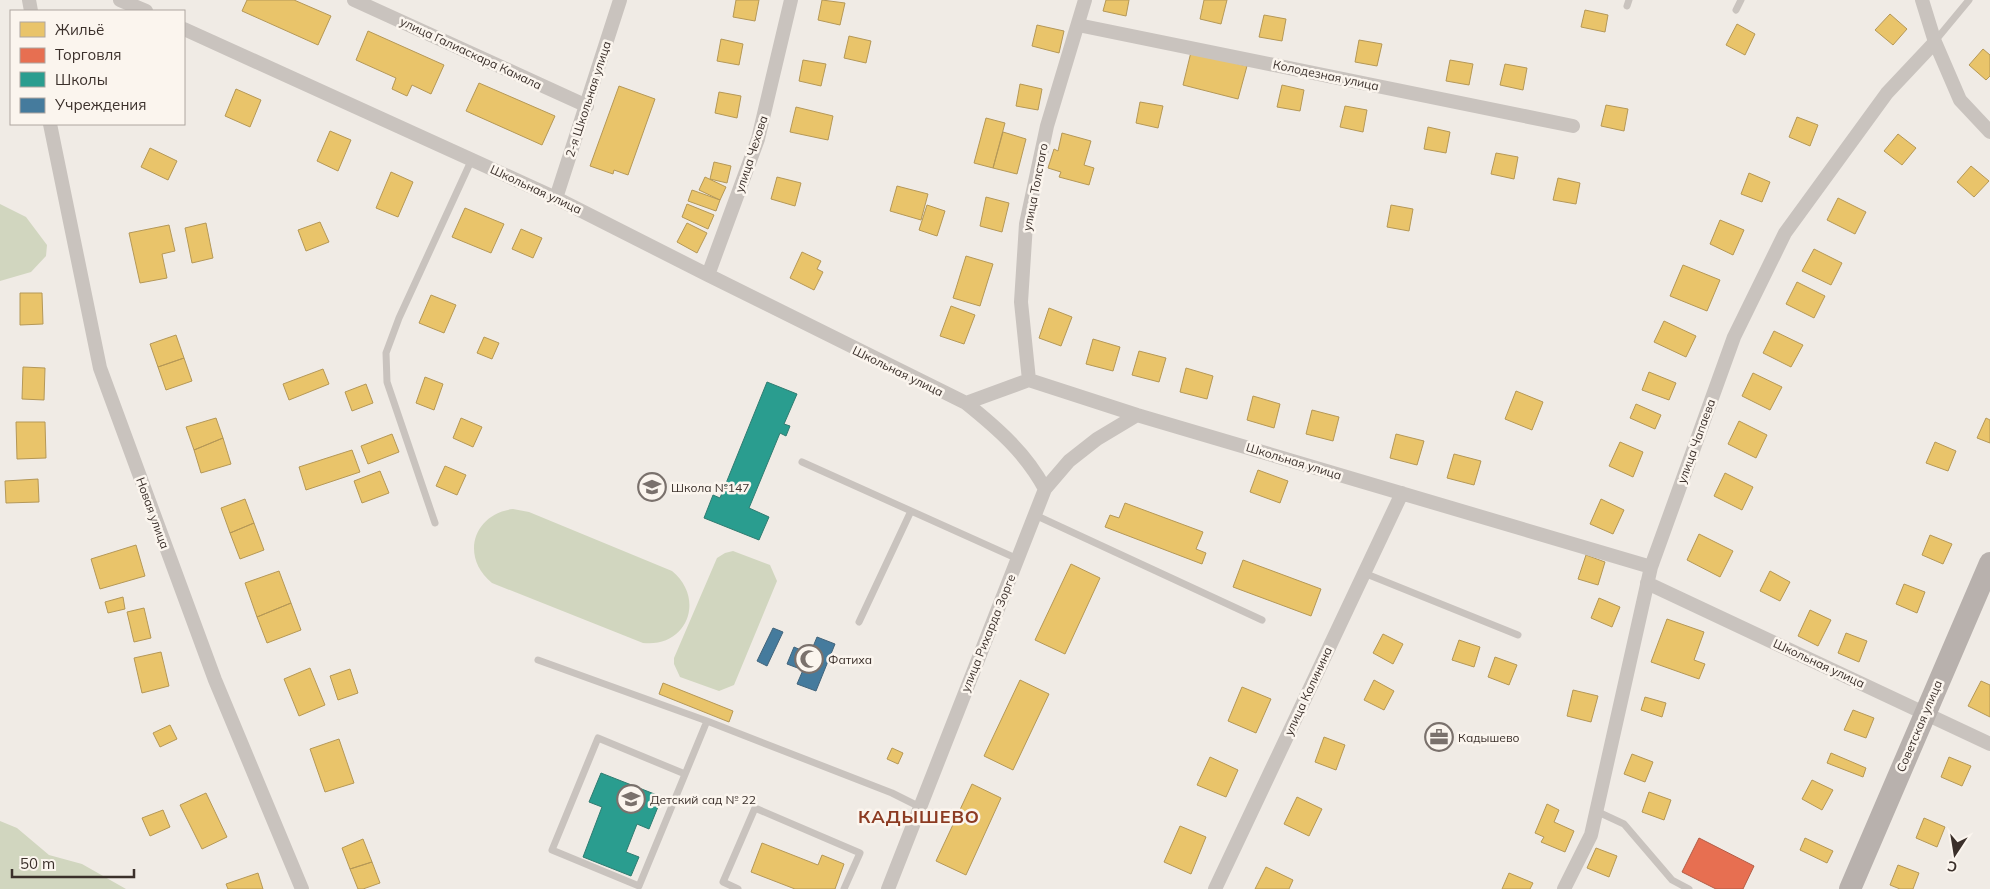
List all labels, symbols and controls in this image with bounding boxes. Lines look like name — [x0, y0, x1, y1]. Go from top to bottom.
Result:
legend — [10, 10, 185, 125]
street label: улица Галиаскара Камала — [398, 14, 544, 92]
text: Жильё — [55, 20, 104, 39]
street label: 2-я Школьная улица — [562, 39, 614, 159]
text: Торговля — [55, 45, 122, 64]
street label: Колодезная улица — [1272, 56, 1380, 94]
text: Школы — [55, 70, 108, 89]
text: Учреждения — [54, 95, 147, 114]
street label: улица Чехова — [731, 113, 771, 195]
street label: улица Толстого — [1019, 142, 1051, 232]
street label: Школьная улица — [488, 161, 584, 217]
street label: Школьная улица — [850, 343, 946, 399]
street label: улица Чапаева — [1674, 397, 1718, 485]
street label: Школьная улица — [1244, 439, 1344, 483]
school or university icon: Школа №147 — [637, 472, 667, 502]
street label: Новая улица — [133, 475, 173, 551]
place label: Школа №147 — [671, 480, 749, 495]
street label: улица Рихарда Зорге — [957, 571, 1019, 694]
street label: Школьная улица — [1771, 635, 1867, 691]
mosque icon: Фатиха — [794, 644, 824, 674]
street label: улица Калинина — [1281, 644, 1335, 738]
place label: Фатиха — [828, 652, 872, 667]
street label: Советская улица — [1893, 678, 1945, 774]
office icon: Кадышево — [1424, 722, 1454, 752]
place label: Кадышево — [1458, 730, 1520, 745]
school or university icon: Детский сад № 22 — [616, 784, 646, 814]
place label: Детский сад № 22 — [650, 792, 756, 807]
district label: КАДЫШЕВО — [858, 805, 980, 828]
north arrow — [1930, 829, 1980, 879]
scale bar — [12, 846, 135, 878]
text: 50 m — [20, 854, 55, 873]
text: С — [1946, 857, 1959, 877]

